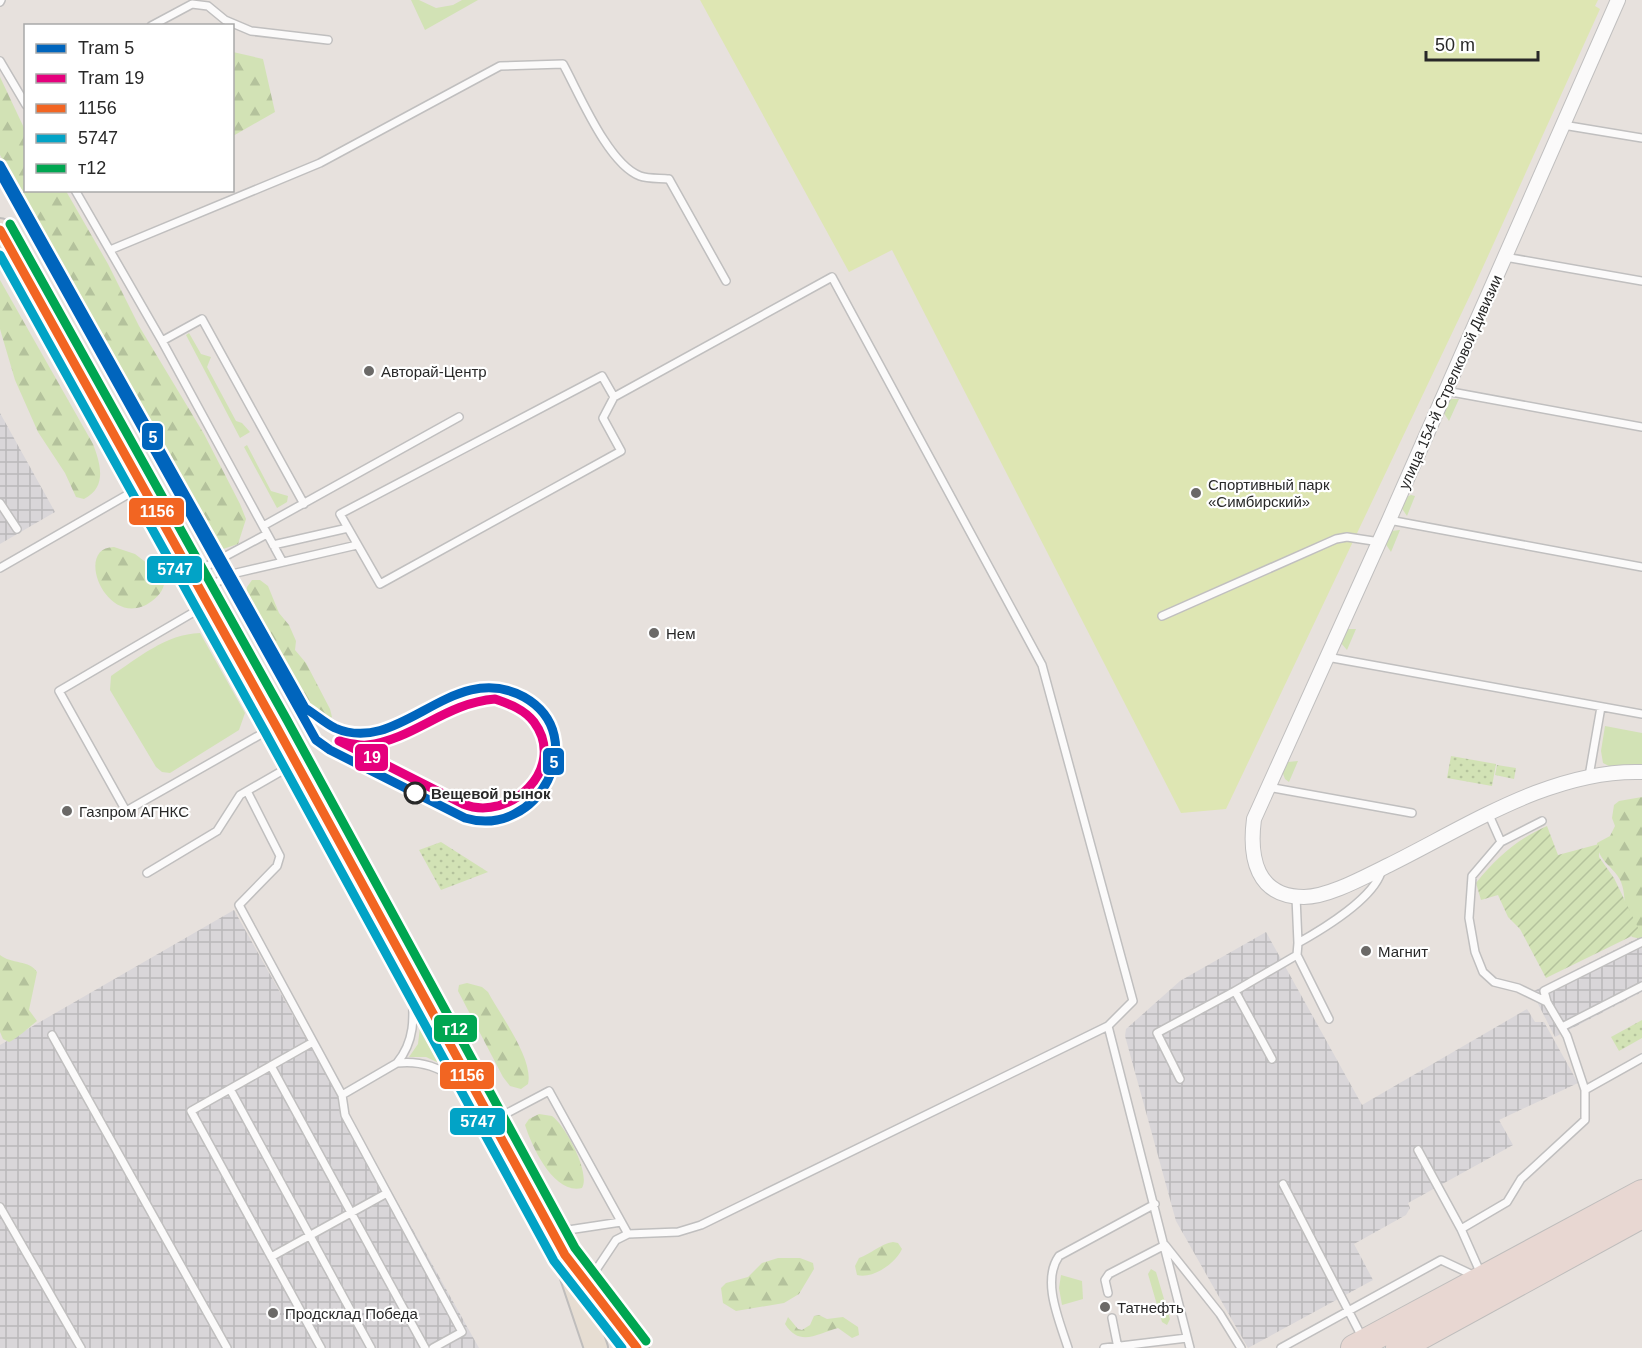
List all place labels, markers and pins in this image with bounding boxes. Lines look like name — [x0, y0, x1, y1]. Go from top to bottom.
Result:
place label: Авторай-Центр — [381, 363, 487, 380]
marker: Авторай-Центр — [362, 364, 376, 378]
place label: Спортивный парк «Симбирский» — [1208, 476, 1330, 510]
marker: Спортивный парк «Симбирский» — [1189, 486, 1203, 500]
place label: Нем — [666, 625, 696, 642]
marker: Нем — [647, 626, 661, 640]
marker: Вещевой рынок — [404, 782, 426, 804]
place label: Вещевой рынок — [431, 785, 551, 802]
place label: Газпром АГНКС — [79, 803, 189, 820]
marker: Газпром АГНКС — [60, 804, 74, 818]
place label: Магнит — [1378, 943, 1428, 960]
marker: Магнит — [1359, 944, 1373, 958]
place label: Татнефть — [1117, 1299, 1184, 1316]
marker: Татнефть — [1098, 1300, 1112, 1314]
place label: Продсклад Победа — [285, 1305, 418, 1322]
marker: Продсклад Победа — [266, 1306, 280, 1320]

